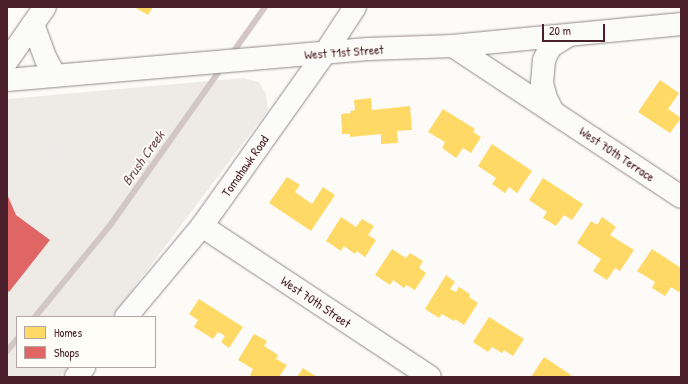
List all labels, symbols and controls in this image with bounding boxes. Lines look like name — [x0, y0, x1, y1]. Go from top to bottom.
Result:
scale bar — [544, 16, 607, 42]
text: 20 m — [549, 22, 571, 39]
street label: West 71st Street — [304, 41, 384, 63]
street label: West 70th Terrace — [576, 123, 658, 185]
water label: Brush Creek — [118, 128, 168, 188]
street label: Tomahawk Road — [218, 132, 272, 200]
street label: West 70th Street — [278, 273, 354, 331]
legend — [16, 316, 156, 368]
text: Homes — [54, 324, 82, 341]
text: Shops — [54, 344, 79, 361]

